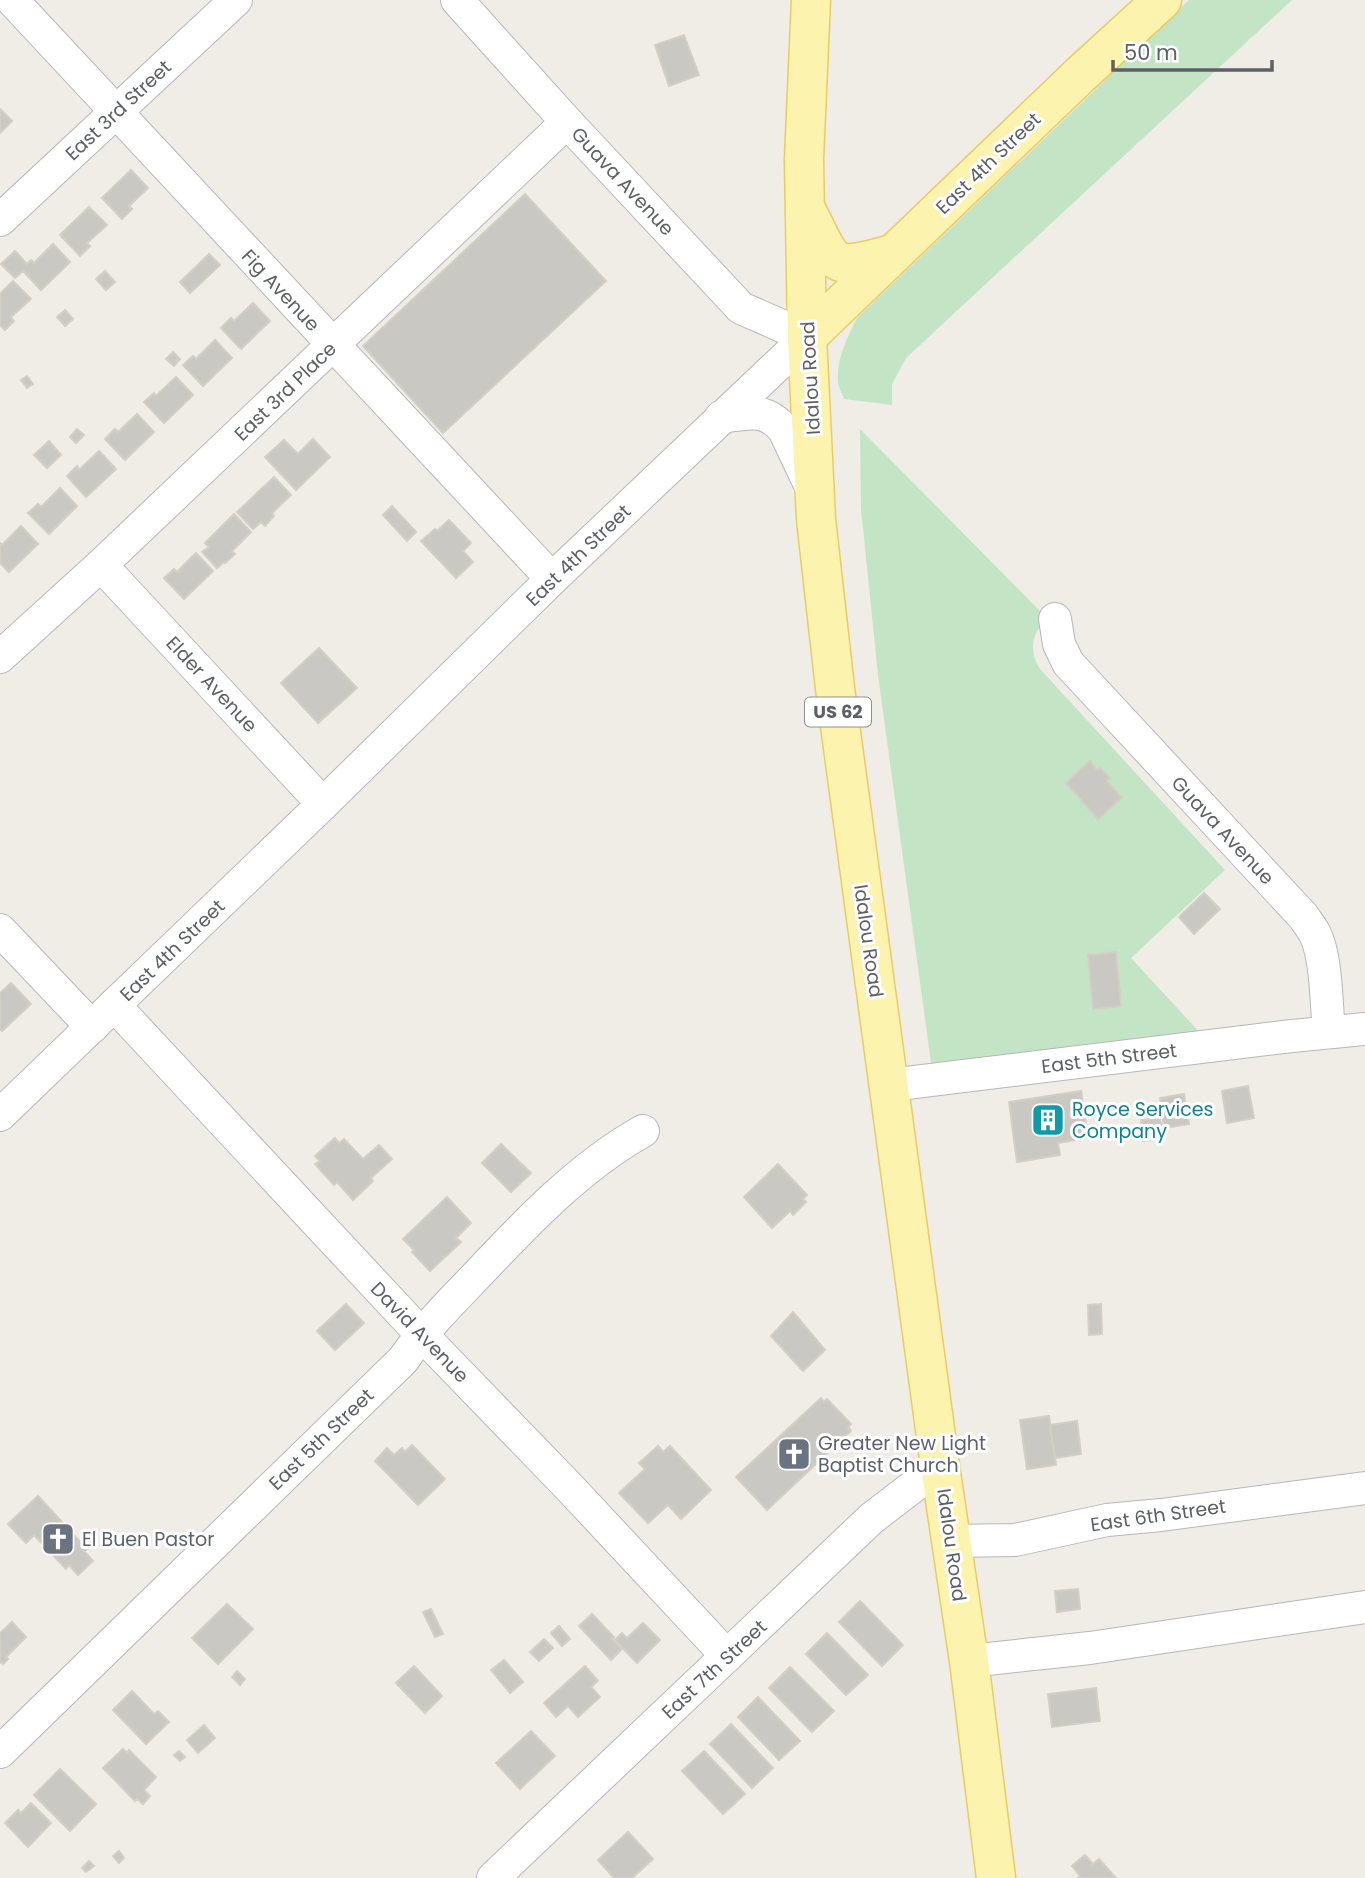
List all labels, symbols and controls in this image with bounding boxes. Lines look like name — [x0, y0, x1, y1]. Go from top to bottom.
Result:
scale bar — [1113, 28, 1272, 72]
text: 50 m — [1124, 38, 1178, 67]
street label: East 3rd Street — [59, 54, 177, 167]
street label: East 4th Street — [930, 106, 1047, 220]
street label: Guava Avenue — [565, 121, 680, 242]
street label: Fig Avenue — [235, 243, 326, 337]
street label: Idalou Road — [794, 320, 827, 436]
street label: East 3rd Place — [228, 336, 342, 447]
street label: East 4th Street — [520, 498, 637, 612]
street label: Elder Avenue — [160, 630, 263, 738]
road number: US 62 — [805, 698, 871, 726]
street label: Guava Avenue — [1165, 770, 1280, 891]
street label: Idalou Road — [847, 883, 890, 999]
street label: East 4th Street — [114, 893, 231, 1007]
street label: East 5th Street — [1040, 1037, 1178, 1080]
place label: Royce Services Company — [1072, 1096, 1213, 1145]
building icon: Royce Services Company — [1029, 1101, 1067, 1139]
street label: David Avenue — [364, 1276, 475, 1389]
street label: East 5th Street — [263, 1382, 380, 1496]
place label: Greater New Light Baptist Church — [818, 1430, 986, 1479]
church icon: Greater New Light Baptist Church — [775, 1435, 813, 1473]
street label: Idalou Road — [930, 1487, 973, 1603]
street label: East 6th Street — [1089, 1493, 1228, 1538]
church icon: El Buen Pastor — [39, 1520, 77, 1558]
place label: El Buen Pastor — [82, 1526, 214, 1553]
street label: East 7th Street — [656, 1614, 773, 1725]

